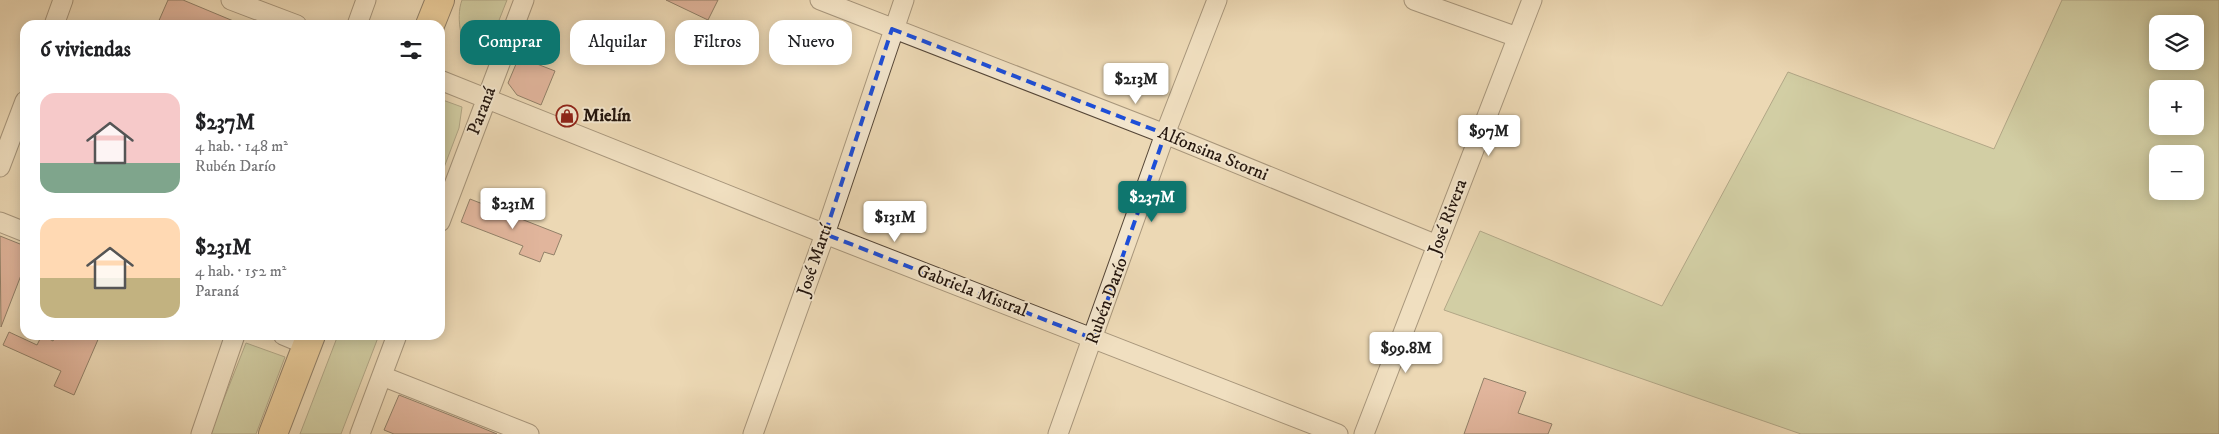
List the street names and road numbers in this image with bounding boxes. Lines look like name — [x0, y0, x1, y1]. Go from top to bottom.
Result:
street label: Paraná — [463, 84, 501, 138]
street label: Alfonsina Storni — [1155, 122, 1271, 186]
street label: José Rivera — [1423, 176, 1473, 260]
street label: José Martí — [792, 220, 838, 301]
street label: Rubén Darío — [1081, 254, 1133, 348]
street label: Gabriela Mistral — [913, 260, 1031, 322]

